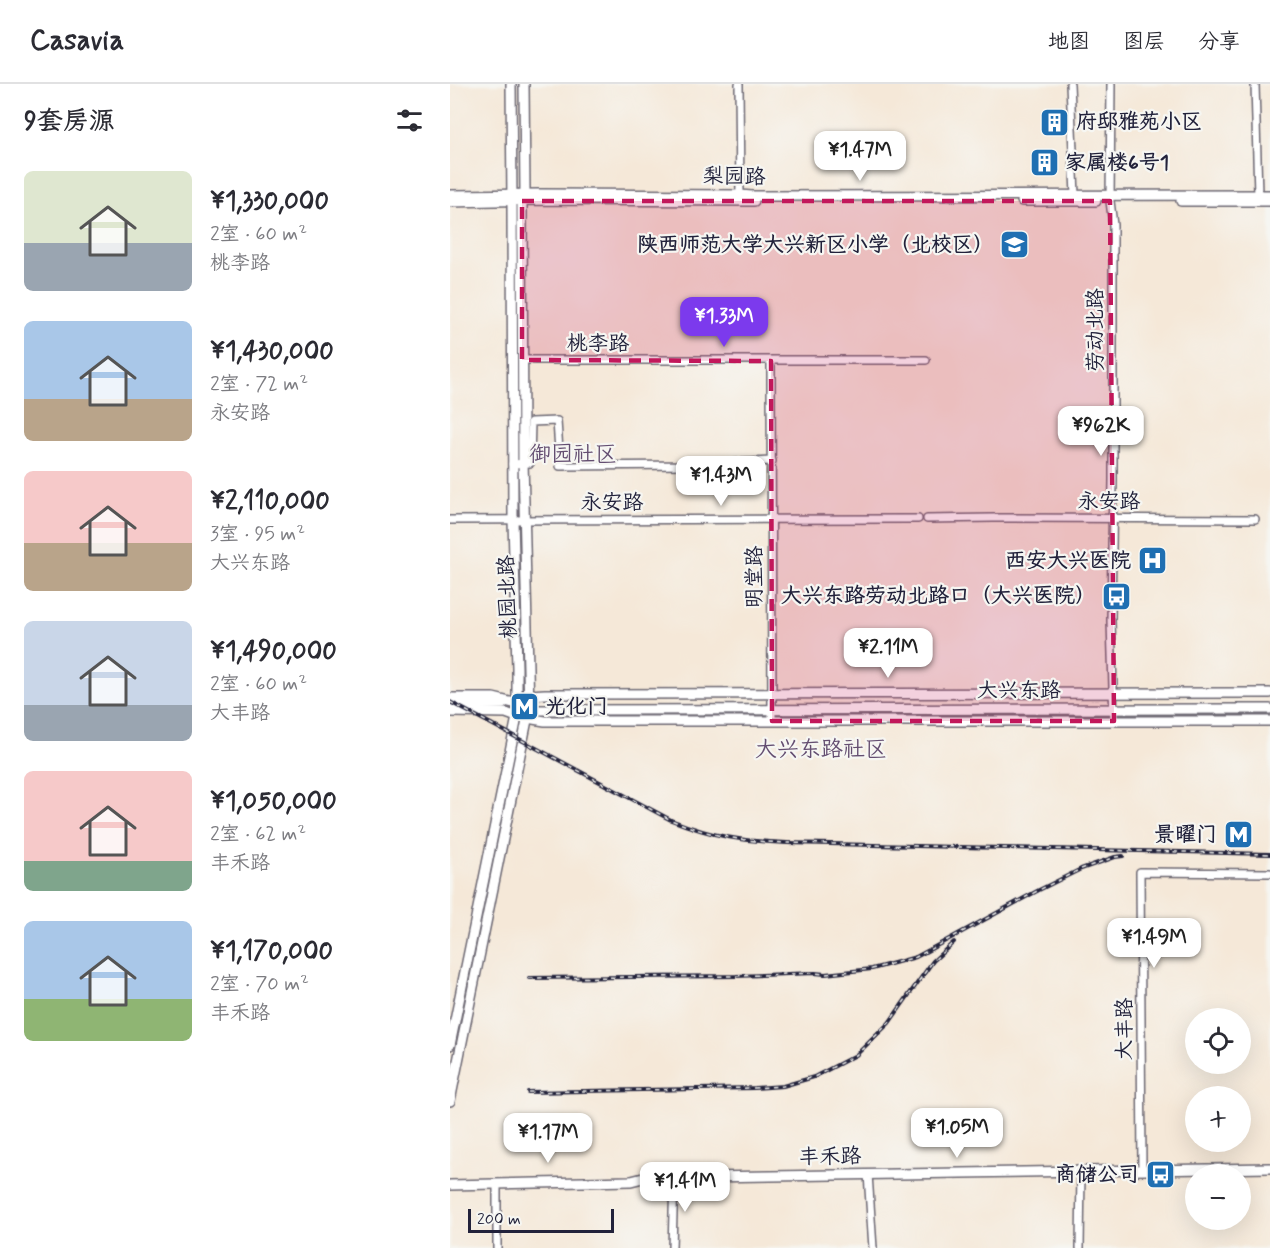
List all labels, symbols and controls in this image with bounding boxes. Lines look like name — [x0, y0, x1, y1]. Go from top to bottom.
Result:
text: Casavia — [30, 23, 124, 60]
text: 地图 — [1048, 28, 1090, 56]
text: 图层 — [1123, 28, 1165, 56]
text: 分享 — [1198, 28, 1240, 56]
icon: filters — [393, 104, 426, 137]
text: 9套房源 — [24, 105, 115, 139]
building icon: 府邸雅苑小区 — [1039, 106, 1071, 138]
place label: 府邸雅苑小区 — [1076, 108, 1202, 136]
pin: ¥1.47M — [811, 131, 909, 182]
text: ¥1.47M — [828, 137, 892, 164]
building icon: 家属楼6号1 — [1028, 147, 1060, 179]
place label: 家属楼6号1 — [1065, 149, 1169, 177]
street label: 梨园路 — [702, 162, 766, 192]
text: ¥1,330,000 — [210, 185, 329, 219]
icon: home — [72, 195, 144, 267]
text: 2室 · 60 m² — [210, 221, 307, 248]
school or university icon: 陕西师范大学大兴新区小学（北校区） — [999, 229, 1031, 261]
place label: 陕西师范大学大兴新区小学（北校区） — [637, 231, 994, 259]
text: 桃李路 — [210, 250, 270, 277]
street label: 劳动北路 — [1082, 288, 1110, 372]
pin: ¥1.33M — [675, 297, 773, 348]
text: ¥1.33M — [694, 303, 754, 330]
street label: 桃李路 — [567, 330, 630, 358]
text: ¥1,430,000 — [210, 335, 334, 369]
icon: home — [72, 345, 144, 417]
text: 2室 · 72 m² — [210, 371, 308, 398]
text: 永安路 — [210, 400, 270, 427]
pin: ¥962K — [1059, 406, 1143, 457]
text: ¥962K — [1072, 412, 1130, 439]
district label: 御园社区 — [529, 441, 617, 469]
pin: ¥1.43M — [672, 456, 770, 507]
text: ¥1.43M — [690, 462, 752, 489]
text: ¥2,110,000 — [210, 485, 330, 519]
street label: 永安路 — [1078, 488, 1141, 516]
street label: 永安路 — [581, 489, 644, 517]
icon: home — [72, 495, 144, 567]
text: 3室 · 95 m² — [210, 521, 305, 548]
hospital icon: 西安大兴医院 — [1136, 545, 1168, 577]
street label: 明堂路 — [741, 546, 769, 609]
place label: 西安大兴医院 — [1005, 547, 1131, 575]
text: 大兴东路 — [210, 550, 290, 577]
street label: 桃园北路 — [493, 555, 523, 639]
bus stop icon: 大兴东路劳动北路口（大兴医院） — [1101, 580, 1133, 612]
place label: 大兴东路劳动北路口（大兴医院） — [781, 582, 1096, 610]
pin: ¥2.11M — [839, 628, 937, 679]
text: ¥2.11M — [858, 634, 918, 661]
text: ¥1,490,000 — [210, 635, 337, 669]
icon: home — [72, 645, 144, 717]
text: 2室 · 60 m² — [210, 671, 307, 698]
street label: 大兴东路 — [977, 677, 1061, 705]
metro station icon: 光化门 — [508, 691, 540, 723]
place label: 光化门 — [545, 693, 608, 721]
text: 大丰路 — [210, 700, 270, 727]
district label: 大兴东路社区 — [755, 736, 887, 764]
text: ¥1,050,000 — [210, 785, 337, 819]
icon: home — [72, 795, 144, 867]
metro station icon: 景曜门 — [1222, 819, 1254, 851]
text: 2室 · 62 m² — [210, 821, 306, 848]
place label: 景曜门 — [1154, 821, 1217, 849]
text: 丰禾路 — [210, 850, 270, 877]
pin: ¥1.49M — [1105, 918, 1203, 969]
text: ¥1.49M — [1121, 924, 1187, 951]
text: ¥1,170,000 — [210, 935, 333, 969]
icon: home — [72, 945, 144, 1017]
text: 2室 · 70 m² — [210, 971, 309, 998]
street label: 大丰路 — [1111, 998, 1139, 1061]
text: 丰禾路 — [210, 1000, 270, 1027]
map controls — [1185, 1008, 1251, 1230]
button: locate — [1185, 1008, 1251, 1074]
button: + — [1185, 1086, 1251, 1152]
pin: ¥1.05M — [908, 1108, 1006, 1159]
pin: ¥1.17M — [499, 1113, 597, 1164]
text: ¥1.05M — [925, 1114, 989, 1141]
text: ¥1.17M — [517, 1119, 579, 1146]
street label: 丰禾路 — [798, 1142, 862, 1172]
bus stop icon: 商储公司 — [1144, 1159, 1176, 1191]
place label: 商储公司 — [1055, 1161, 1139, 1189]
pin: ¥1.41M — [636, 1162, 734, 1213]
button: − — [1185, 1164, 1251, 1230]
text: ¥1.41M — [654, 1168, 716, 1195]
scale bar — [468, 1206, 614, 1234]
text: 200 m — [477, 1209, 521, 1230]

